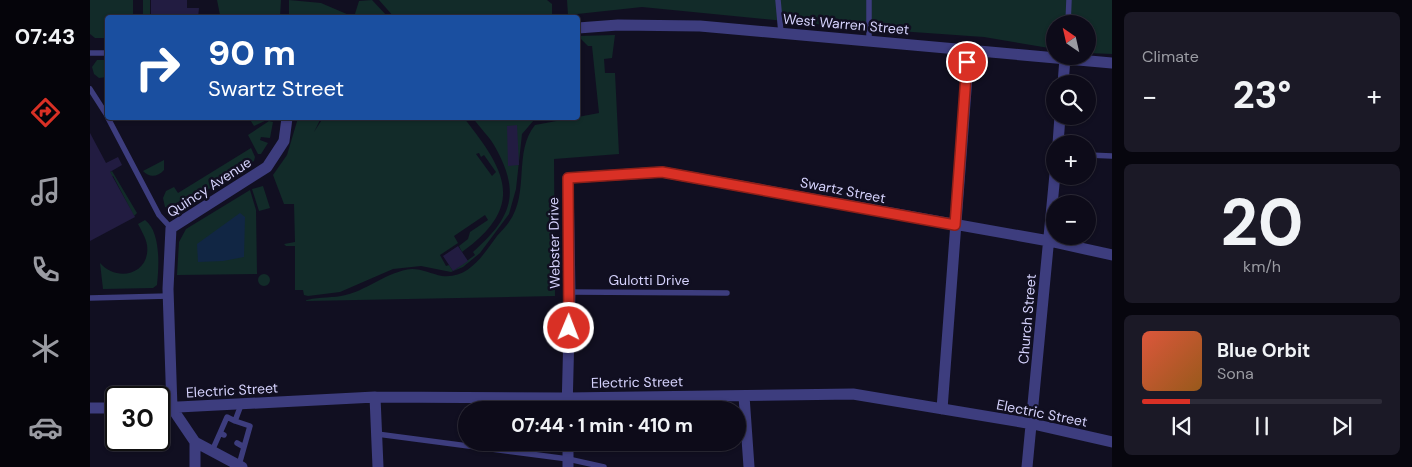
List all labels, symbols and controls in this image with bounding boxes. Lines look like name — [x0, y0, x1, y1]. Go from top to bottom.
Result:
street label: West Warren Street — [782, 10, 910, 38]
north arrow — [1046, 15, 1096, 65]
map controls — [1046, 15, 1096, 245]
text: 07:43 — [15, 22, 75, 51]
text: 90 m — [208, 30, 296, 76]
icon: right — [125, 35, 190, 100]
pin — [946, 41, 988, 83]
text: Climate — [1142, 46, 1199, 67]
icon: arrive — [953, 48, 981, 76]
text: 23° — [1233, 70, 1291, 120]
text: Swartz Street — [208, 74, 344, 103]
button: search — [1046, 75, 1096, 125]
text: − — [1142, 78, 1157, 115]
text: + — [1367, 78, 1382, 115]
icon: directions — [28, 95, 63, 130]
button: + — [1046, 135, 1096, 185]
street label: Quincy Avenue — [163, 153, 255, 221]
street label: Swartz Street — [799, 173, 887, 207]
icon: music — [28, 174, 63, 209]
text: 20 — [1221, 181, 1304, 265]
button: − — [1046, 195, 1096, 245]
street label: Webster Drive — [544, 197, 564, 289]
icon: phone — [28, 252, 63, 287]
text: km/h — [1243, 256, 1281, 277]
street label: Gulotti Drive — [609, 271, 690, 289]
street label: Church Street — [1014, 273, 1040, 365]
position arrow — [542, 301, 594, 353]
icon: climate — [28, 331, 63, 366]
text: Blue Orbit — [1217, 338, 1310, 363]
text: Sona — [1217, 363, 1254, 384]
street label: Electric Street — [591, 372, 683, 392]
street label: Electric Street — [185, 379, 279, 401]
speed limit sign: 30 — [105, 386, 170, 451]
street label: Electric Street — [995, 395, 1089, 431]
icon: car — [28, 410, 63, 445]
icon: previous — [1168, 412, 1196, 440]
icon: pause — [1248, 412, 1276, 440]
icon: next — [1328, 412, 1356, 440]
text: 07:44 · 1 min · 410 m — [511, 413, 693, 438]

